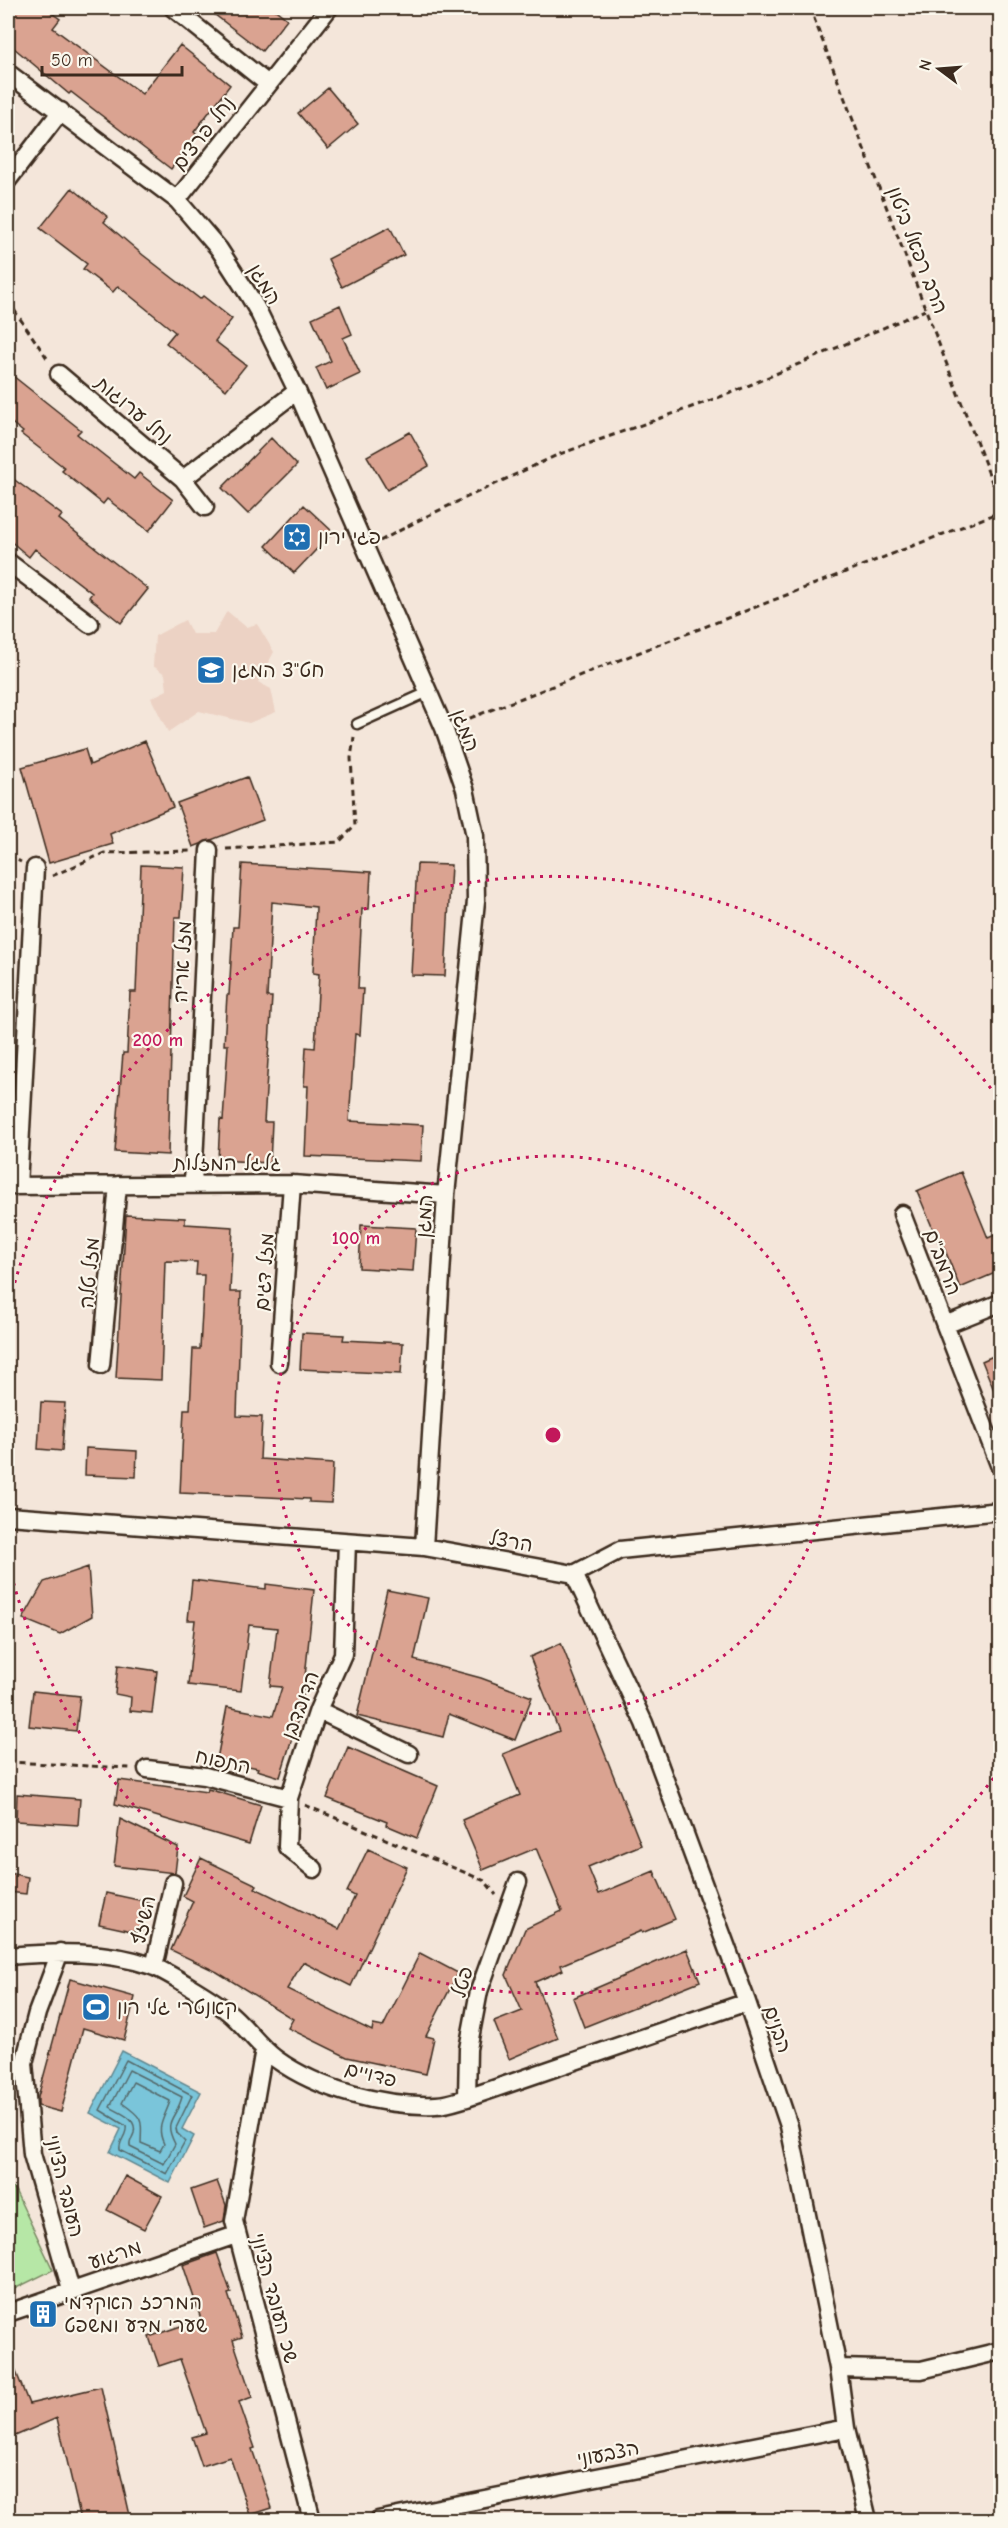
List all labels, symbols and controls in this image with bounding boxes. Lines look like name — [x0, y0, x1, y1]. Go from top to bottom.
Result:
scale bar — [42, 39, 182, 77]
north arrow — [909, 39, 969, 99]
text: 50 m — [51, 50, 93, 71]
text: N — [915, 58, 936, 73]
street label: נחל פרצים — [168, 92, 239, 175]
street label: הרב רפאל ביטון — [882, 183, 952, 317]
street label: המגן — [243, 260, 286, 309]
street label: נחל ערוגות — [90, 371, 177, 449]
synagogue icon: פגי ירון — [281, 521, 313, 553]
place label: פגי ירון — [318, 526, 381, 550]
school or university icon: חט"צ המגן — [195, 654, 227, 686]
place label: חט"צ המגן — [232, 659, 324, 683]
street label: המגן — [446, 706, 484, 755]
street label: מזל אריה — [169, 920, 196, 1004]
text: 200 m — [133, 1030, 183, 1051]
street label: גלגל המזלות — [172, 1152, 281, 1175]
street label: המגן — [412, 1193, 438, 1239]
street label: הרמב"ם — [919, 1226, 966, 1299]
text: 100 m — [332, 1228, 380, 1249]
street label: מזל דגים — [250, 1232, 279, 1312]
street label: מזל טלה — [75, 1237, 104, 1309]
centre of rings — [543, 1425, 563, 1445]
street label: הרצל — [487, 1526, 535, 1557]
street label: הדובדבן — [277, 1668, 325, 1743]
street label: התפוח — [193, 1744, 253, 1779]
street label: השיזף — [127, 1893, 160, 1947]
street label: פטל — [447, 1964, 478, 2000]
sports icon: קאנטרי גלי רון — [80, 1991, 112, 2023]
place label: קאנטרי גלי רון — [117, 1996, 237, 2020]
street label: הבנים — [759, 2002, 796, 2056]
street label: פדויים — [343, 2057, 399, 2092]
street label: העובד הציוני — [41, 2133, 88, 2239]
street label: שכ העובד הציוני — [246, 2230, 303, 2366]
street label: מרגוע — [86, 2235, 144, 2274]
place label: המרכז האקדמי שערי מדע ומשפט — [64, 2291, 208, 2337]
building icon: המרכז האקדמי שערי מדע ומשפט — [27, 2298, 59, 2330]
street label: הצבעוני — [575, 2436, 641, 2471]

